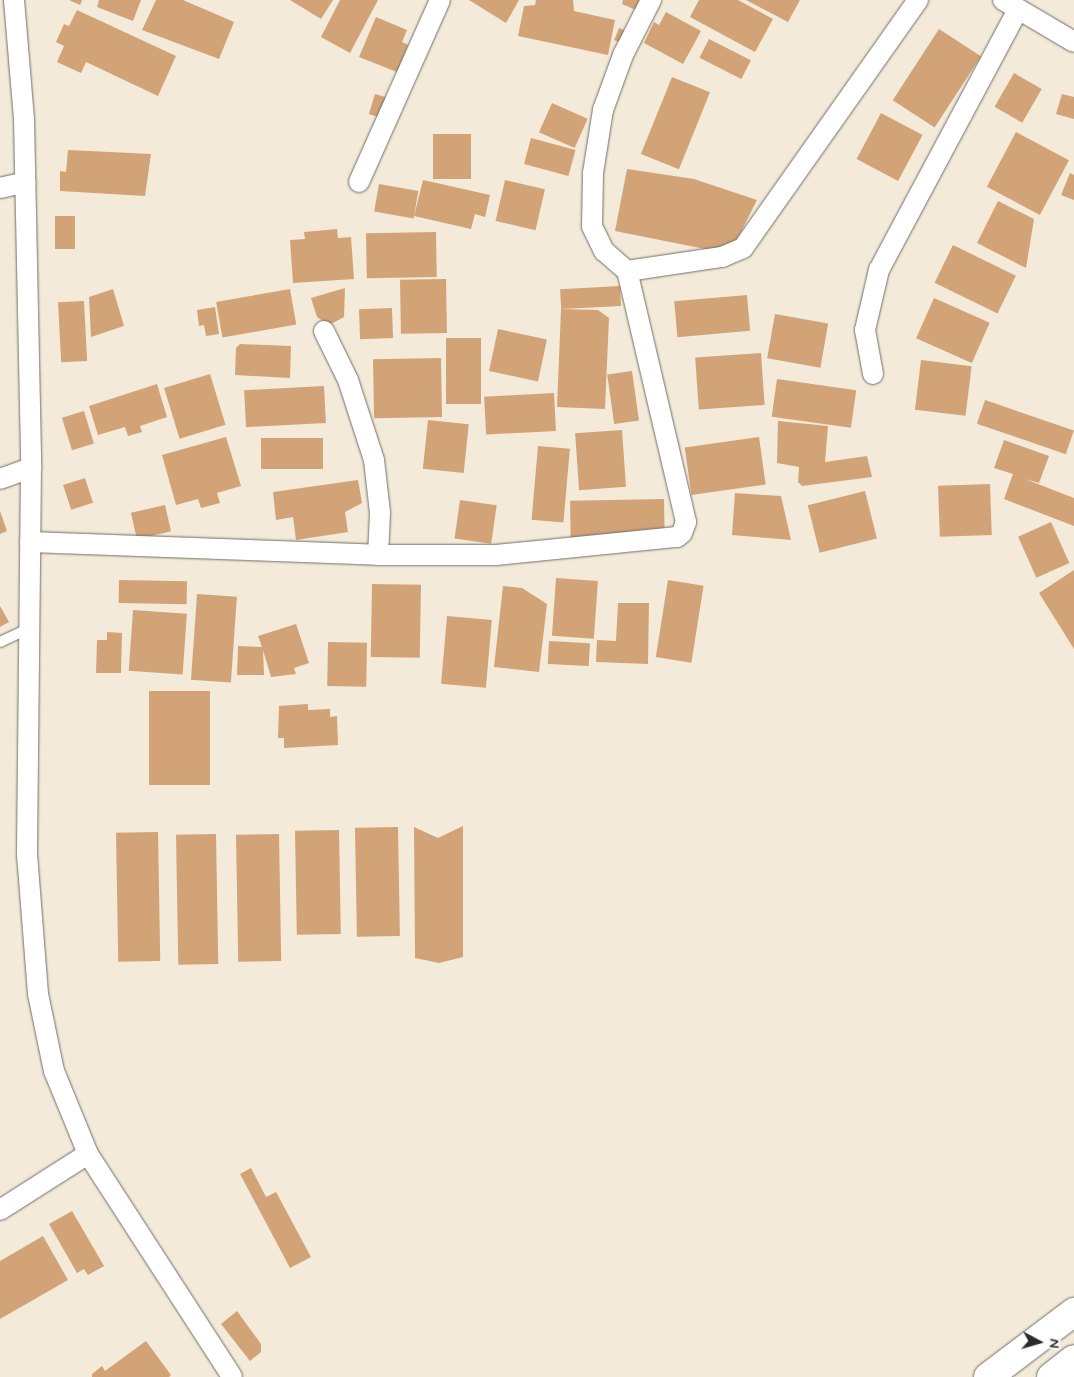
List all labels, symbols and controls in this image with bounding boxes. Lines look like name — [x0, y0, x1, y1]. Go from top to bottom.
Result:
north arrow — [1014, 1317, 1064, 1367]
text: N — [1044, 1338, 1063, 1349]

